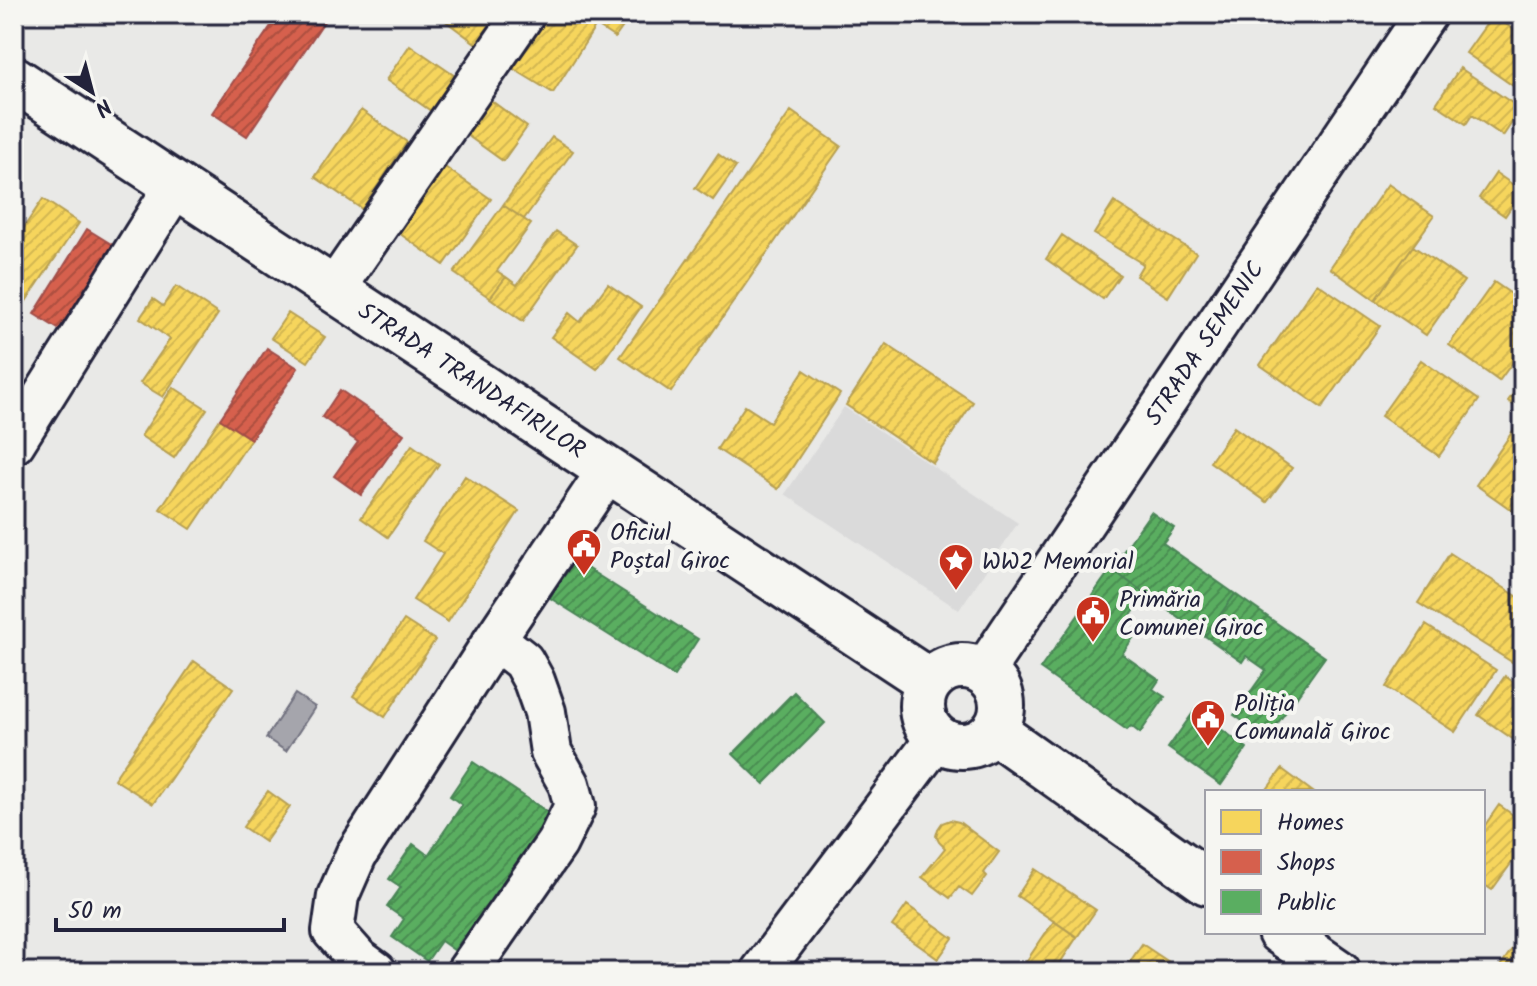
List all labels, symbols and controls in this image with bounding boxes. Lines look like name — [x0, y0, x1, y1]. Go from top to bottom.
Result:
north arrow — [52, 52, 132, 132]
text: N — [86, 88, 118, 124]
street label: STRADA SEMENIC — [1135, 253, 1275, 434]
street label: STRADA TRANDAFIRILOR — [349, 293, 593, 470]
place label: Oficiul Poștal Giroc — [610, 514, 730, 581]
public building icon: Oficiul Poștal Giroc — [565, 527, 603, 577]
place icon: WW2 Memorial — [937, 542, 975, 592]
place label: WW2 Memorial — [982, 543, 1134, 582]
place label: Primăria Comunei Giroc — [1119, 581, 1264, 648]
public building icon: Primăria Comunei Giroc — [1074, 594, 1112, 644]
place label: Poliția Comunală Giroc — [1234, 685, 1391, 752]
public building icon: Poliția Comunală Giroc — [1189, 698, 1227, 748]
legend — [1205, 790, 1485, 934]
text: Homes — [1277, 804, 1344, 843]
text: Shops — [1277, 844, 1335, 883]
scale bar — [56, 882, 284, 932]
text: Public — [1277, 884, 1336, 923]
text: 50 m — [68, 892, 122, 931]

